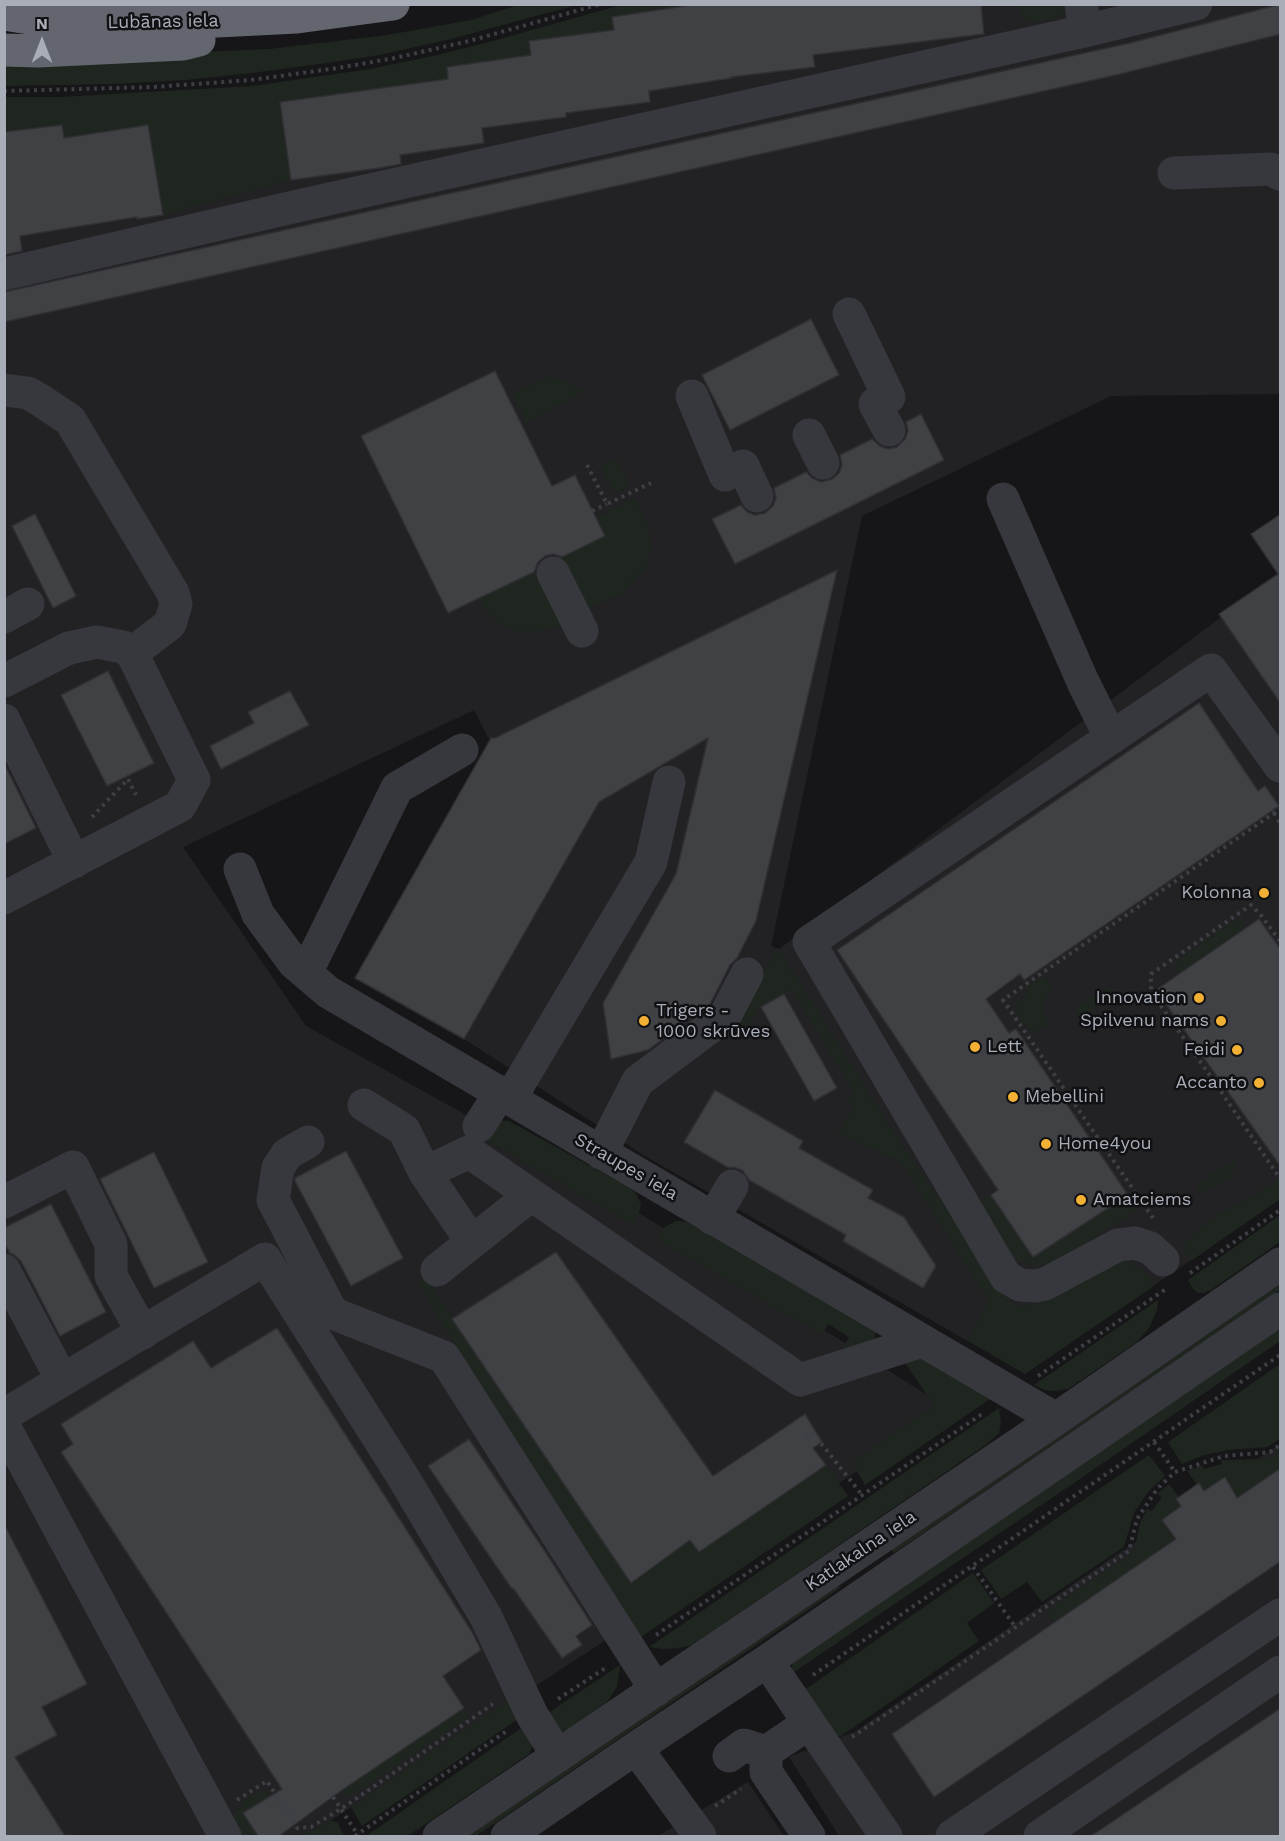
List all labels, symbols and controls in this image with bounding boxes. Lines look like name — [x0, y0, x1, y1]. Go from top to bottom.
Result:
street label: Lubānas iela — [107, 10, 219, 34]
north arrow — [12, 12, 72, 72]
text: N — [36, 14, 48, 33]
place label: Kolonna — [1181, 882, 1252, 904]
marker: Kolonna — [1257, 886, 1271, 900]
place label: Innovation — [1095, 987, 1187, 1009]
marker: Innovation — [1192, 991, 1206, 1005]
place label: Trigers - 1000 skrūves — [656, 1000, 770, 1042]
place label: Spilvenu nams — [1080, 1010, 1209, 1032]
marker: Trigers - 1000 skrūves — [637, 1014, 651, 1028]
marker: Spilvenu nams — [1214, 1014, 1228, 1028]
place label: Lett — [987, 1036, 1022, 1058]
place label: Feidi — [1184, 1039, 1225, 1061]
marker: Lett — [968, 1040, 982, 1054]
marker: Feidi — [1230, 1043, 1244, 1057]
place label: Accanto — [1176, 1072, 1247, 1094]
marker: Accanto — [1252, 1076, 1266, 1090]
place label: Mebellini — [1025, 1086, 1104, 1108]
marker: Mebellini — [1006, 1090, 1020, 1104]
street label: Straupes iela — [571, 1129, 681, 1205]
place label: Home4you — [1058, 1133, 1152, 1155]
marker: Home4you — [1039, 1137, 1053, 1151]
place label: Amatciems — [1093, 1189, 1191, 1211]
marker: Amatciems — [1074, 1193, 1088, 1207]
street label: Katlakalna iela — [802, 1506, 920, 1596]

